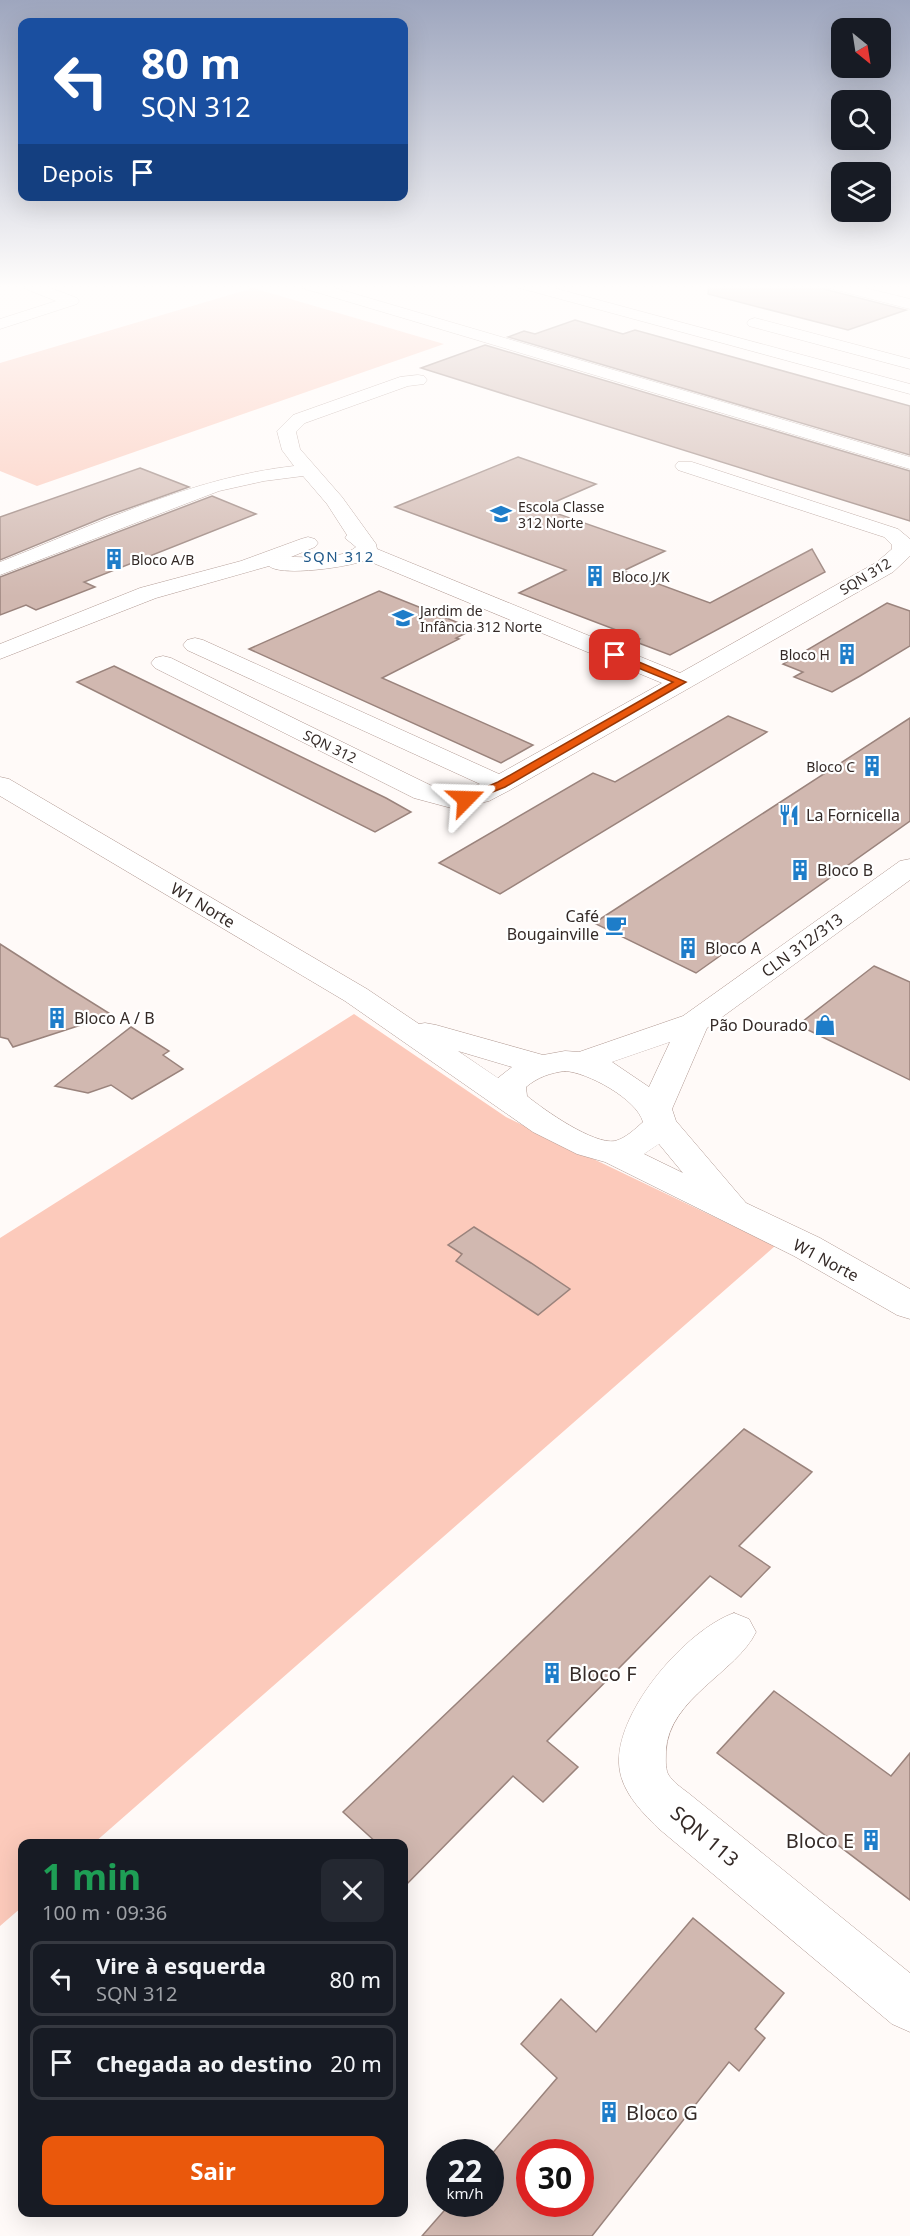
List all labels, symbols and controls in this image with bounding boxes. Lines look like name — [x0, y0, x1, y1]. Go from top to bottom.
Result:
north arrow — [831, 18, 891, 78]
map controls — [831, 18, 891, 222]
text: 80 m — [141, 34, 241, 91]
icon: left — [42, 42, 120, 120]
text: SQN 312 — [141, 88, 251, 125]
button: search — [831, 90, 891, 150]
icon: arrive — [126, 156, 159, 189]
text: Depois — [42, 158, 114, 188]
button: layers — [831, 162, 891, 222]
place label: Escola Classe 312 Norte — [518, 497, 605, 532]
school or university icon: Escola Classe 312 Norte — [489, 502, 513, 526]
district label: SQN 312 — [303, 546, 375, 566]
building icon: Bloco A/B — [102, 547, 126, 571]
place label: Bloco A/B — [131, 550, 194, 569]
street label: SQN 312 — [836, 553, 894, 599]
building icon: Bloco J/K — [583, 564, 607, 588]
place label: Bloco J/K — [612, 567, 670, 586]
place label: Jardim de Infância 312 Norte — [418, 601, 542, 636]
school or university icon: Jardim de Infância 312 Norte — [391, 606, 415, 630]
pin — [589, 629, 640, 680]
icon: arrive — [598, 638, 631, 671]
building icon: Bloco H — [835, 642, 859, 666]
place label: Bloco H — [780, 645, 830, 664]
street label: SQN 312 — [300, 725, 360, 767]
building icon: Bloco C — [860, 754, 884, 778]
place label: Bloco C — [806, 757, 855, 776]
position arrow — [434, 767, 498, 831]
restaurant icon: La Fornicella — [777, 803, 801, 827]
place label: La Fornicella — [806, 804, 900, 826]
building icon: Bloco B — [788, 858, 812, 882]
place label: Bloco B — [817, 859, 873, 881]
street label: W1 Norte — [167, 877, 239, 933]
place label: Café Bougainville — [507, 905, 599, 945]
street label: CLN 312/313 — [757, 908, 847, 982]
cafe icon: Café Bougainville — [604, 913, 628, 937]
building icon: Bloco A — [676, 936, 700, 960]
place label: Bloco A — [705, 937, 762, 959]
building icon: Bloco A / B — [45, 1006, 69, 1030]
place label: Bloco A / B — [74, 1007, 155, 1029]
shop icon: Pão Dourado — [813, 1013, 837, 1037]
place label: Pão Dourado — [709, 1014, 808, 1036]
street label: W1 Norte — [789, 1234, 863, 1286]
place label: Bloco F — [569, 1660, 637, 1687]
building icon: Bloco F — [540, 1661, 564, 1685]
street label: SQN 113 — [665, 1800, 745, 1872]
place label: Bloco E — [786, 1827, 854, 1854]
building icon: Bloco E — [859, 1828, 883, 1852]
text: 1 min — [42, 1852, 141, 1901]
button: close — [321, 1859, 384, 1922]
text: 100 m · 09:36 — [42, 1899, 167, 1926]
text: Vire à esquerda — [96, 1950, 266, 1980]
icon: left — [45, 1962, 78, 1995]
text: 80 m — [330, 1964, 381, 1994]
text: SQN 312 — [96, 1980, 177, 2007]
icon: arrive — [45, 2046, 78, 2079]
text: Chegada ao destino — [96, 2048, 312, 2078]
text: 20 m — [330, 2048, 382, 2078]
place label: Bloco G — [626, 2099, 698, 2126]
building icon: Bloco G — [597, 2100, 621, 2124]
button: Sair — [42, 2136, 384, 2205]
speed limit sign: 30 — [516, 2139, 594, 2217]
text: 22 — [448, 2150, 482, 2191]
text: km/h — [447, 2183, 483, 2203]

